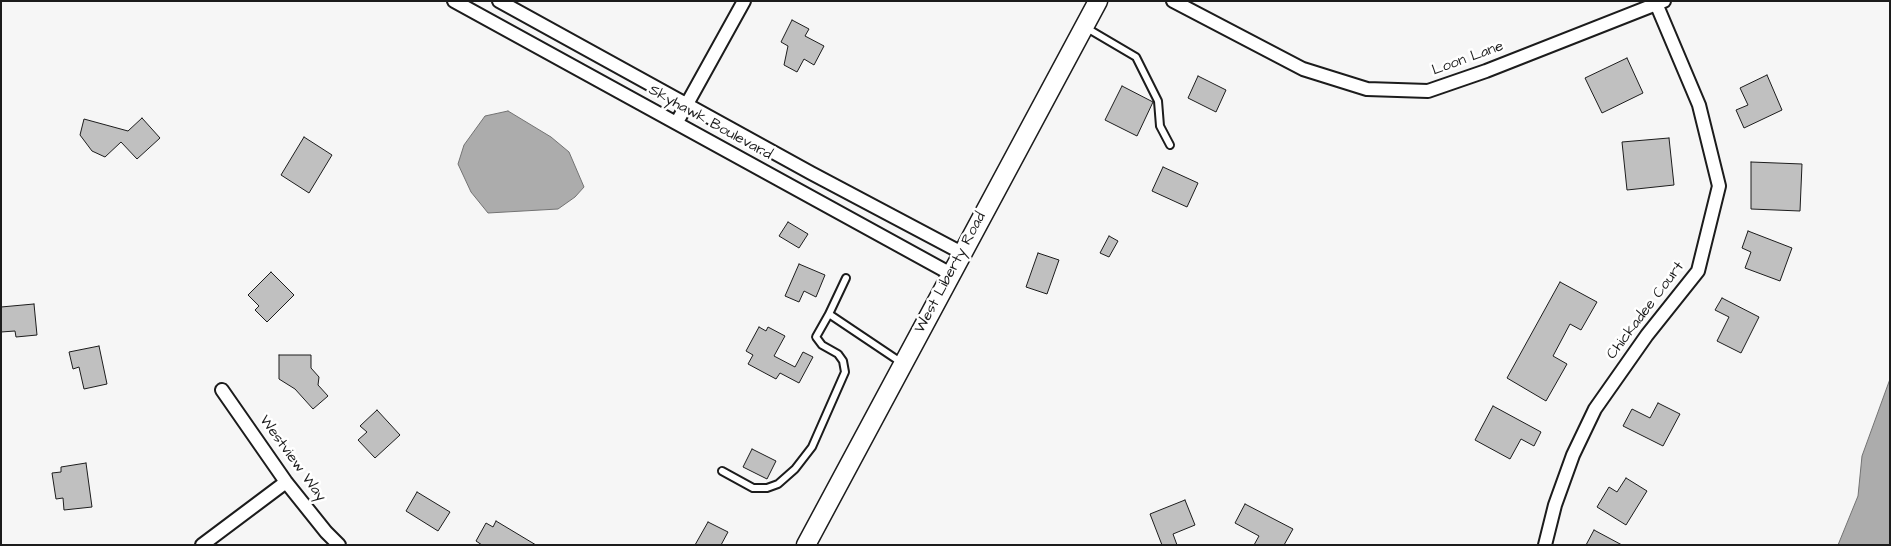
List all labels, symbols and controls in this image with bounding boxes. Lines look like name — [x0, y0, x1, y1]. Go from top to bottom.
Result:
street label: Loon Lane — [1430, 38, 1506, 80]
street label: Skyhawk Boulevard — [645, 82, 775, 164]
street label: West Liberty Road — [912, 210, 990, 336]
street label: Chickadee Court — [1603, 259, 1689, 363]
street label: Westview Way — [255, 412, 329, 506]

